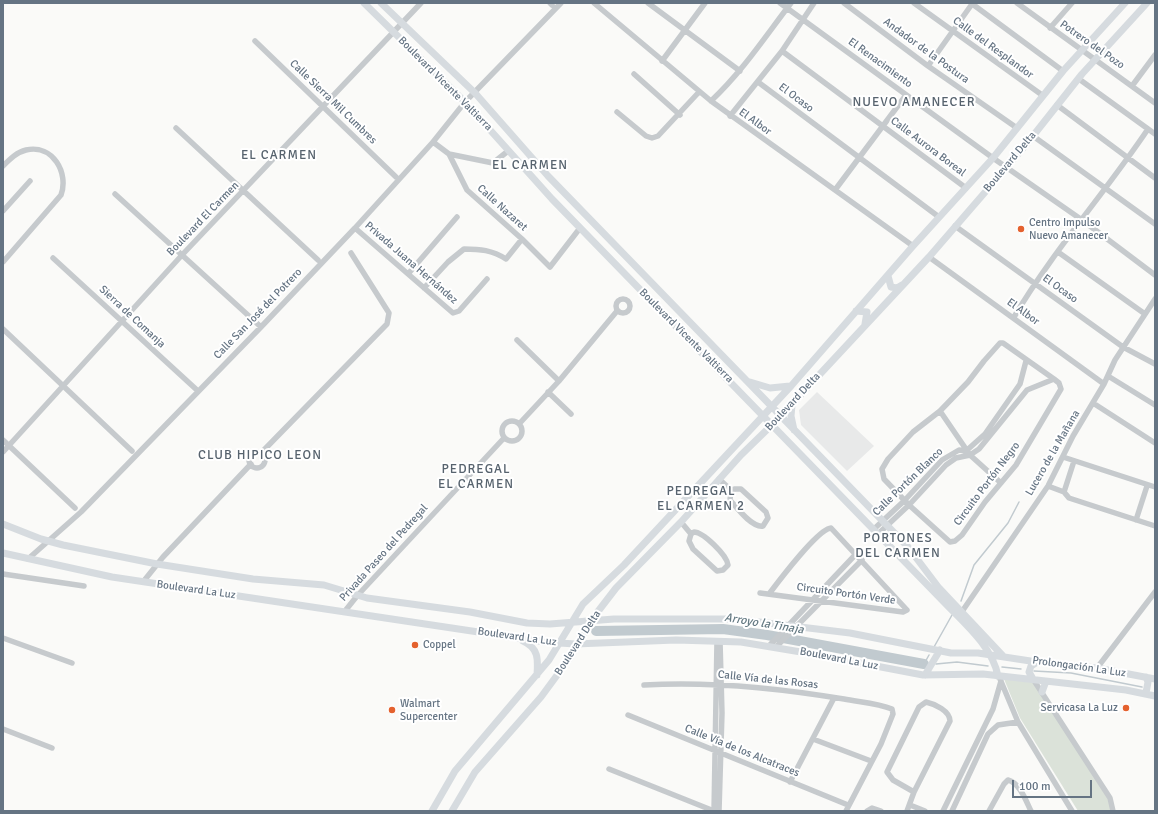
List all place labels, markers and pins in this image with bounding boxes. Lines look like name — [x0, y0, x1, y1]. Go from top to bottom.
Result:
place label: Centro Impulso Nuevo Amanecer — [1029, 216, 1108, 242]
marker: Centro Impulso Nuevo Amanecer — [1016, 224, 1026, 234]
place label: Coppel — [423, 638, 456, 652]
marker: Coppel — [410, 640, 420, 650]
place label: Walmart Supercenter — [400, 697, 457, 723]
place label: Servicasa La Luz — [1041, 701, 1118, 715]
marker: Servicasa La Luz — [1121, 703, 1131, 713]
marker: Walmart Supercenter — [387, 705, 397, 715]

